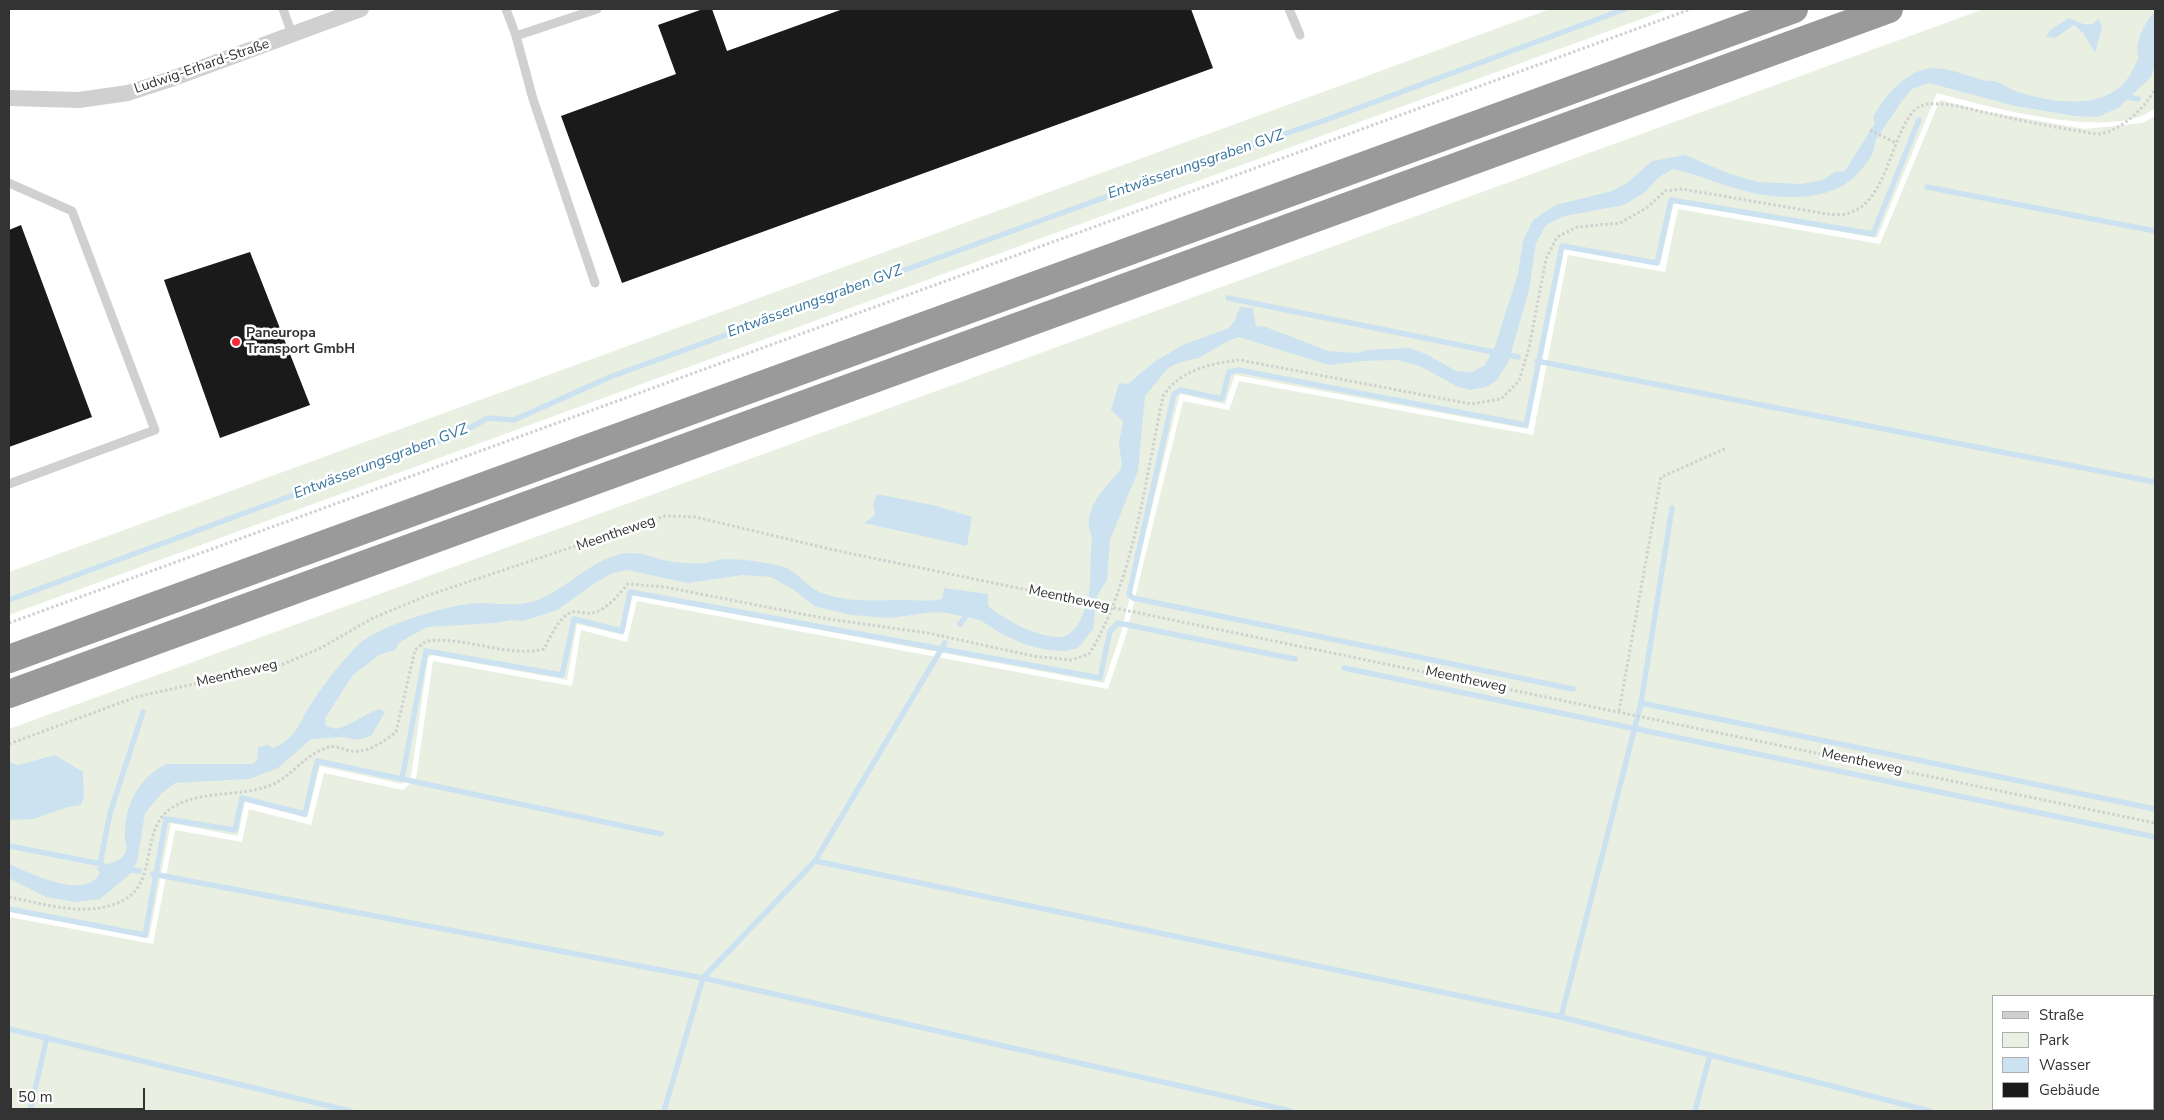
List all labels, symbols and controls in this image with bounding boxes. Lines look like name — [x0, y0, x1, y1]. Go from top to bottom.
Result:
street label: Ludwig-Erhard-Straße — [132, 36, 272, 98]
water label: Entwässerungsgraben GVZ — [1106, 126, 1286, 204]
water label: Entwässerungsgraben GVZ — [725, 262, 905, 342]
place label: Paneuropa Transport GmbH — [246, 326, 355, 358]
marker: Paneuropa Transport GmbH — [230, 336, 242, 348]
water label: Entwässerungsgraben GVZ — [292, 420, 470, 504]
street label: Meentheweg — [574, 513, 658, 555]
street label: Meentheweg — [1027, 582, 1111, 616]
street label: Meentheweg — [195, 657, 279, 691]
street label: Meentheweg — [1424, 663, 1508, 697]
street label: Meentheweg — [1820, 745, 1904, 779]
legend — [1992, 995, 2154, 1110]
text: Straße — [2039, 1005, 2084, 1025]
text: Park — [2039, 1030, 2069, 1050]
text: Wasser — [2039, 1055, 2090, 1075]
scale bar — [12, 1078, 148, 1110]
text: Gebäude — [2039, 1080, 2100, 1100]
text: 50 m — [18, 1087, 53, 1107]

